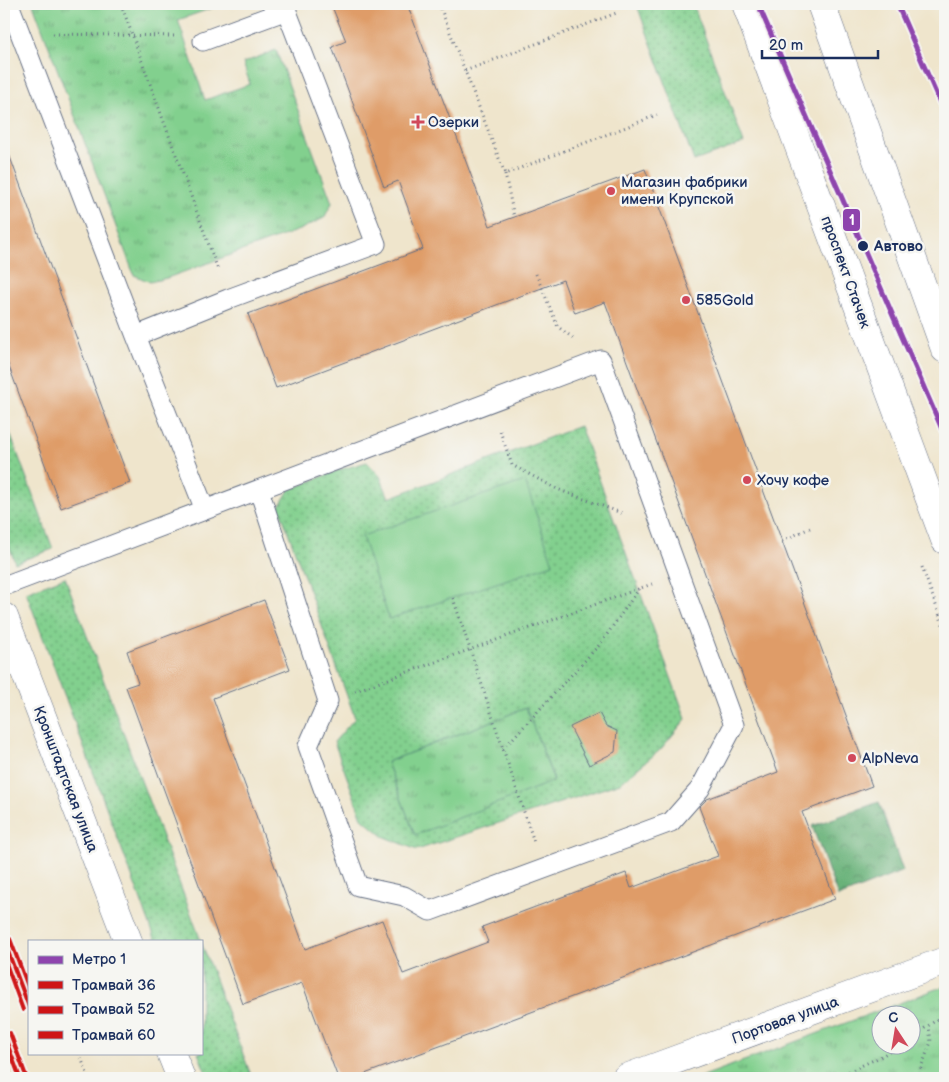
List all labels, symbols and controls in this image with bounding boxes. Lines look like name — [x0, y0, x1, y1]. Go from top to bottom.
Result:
scale bar — [762, 28, 878, 60]
text: 20 m — [769, 36, 803, 55]
place label: Озерки — [428, 113, 479, 132]
marker: Озерки — [412, 116, 424, 128]
place label: Магазин фабрики имени Крупской — [621, 173, 748, 209]
marker: Магазин фабрики имени Крупской — [605, 185, 617, 197]
line badge: 1 — [842, 208, 861, 232]
text: 1 — [849, 212, 855, 229]
street label: проспект Стачек — [816, 213, 875, 331]
place label: Автово — [873, 237, 923, 256]
marker: Автово — [856, 239, 870, 253]
place label: 585Gold — [696, 291, 754, 310]
marker: 585Gold — [680, 294, 692, 306]
place label: Хочу кофе — [757, 471, 829, 490]
marker: Хочу кофе — [741, 474, 753, 486]
street label: Кронштадтская улица — [29, 703, 102, 855]
place label: AlpNeva — [862, 749, 919, 768]
marker: AlpNeva — [846, 752, 858, 764]
legend — [28, 940, 202, 1054]
text: Метро 1 — [72, 950, 126, 969]
text: Трамвай 36 — [72, 976, 156, 995]
street label: Портовая улица — [729, 992, 841, 1049]
text: Трамвай 52 — [72, 1000, 155, 1019]
north arrow — [872, 1004, 922, 1054]
text: С — [887, 1008, 900, 1027]
text: Трамвай 60 — [72, 1026, 155, 1045]

